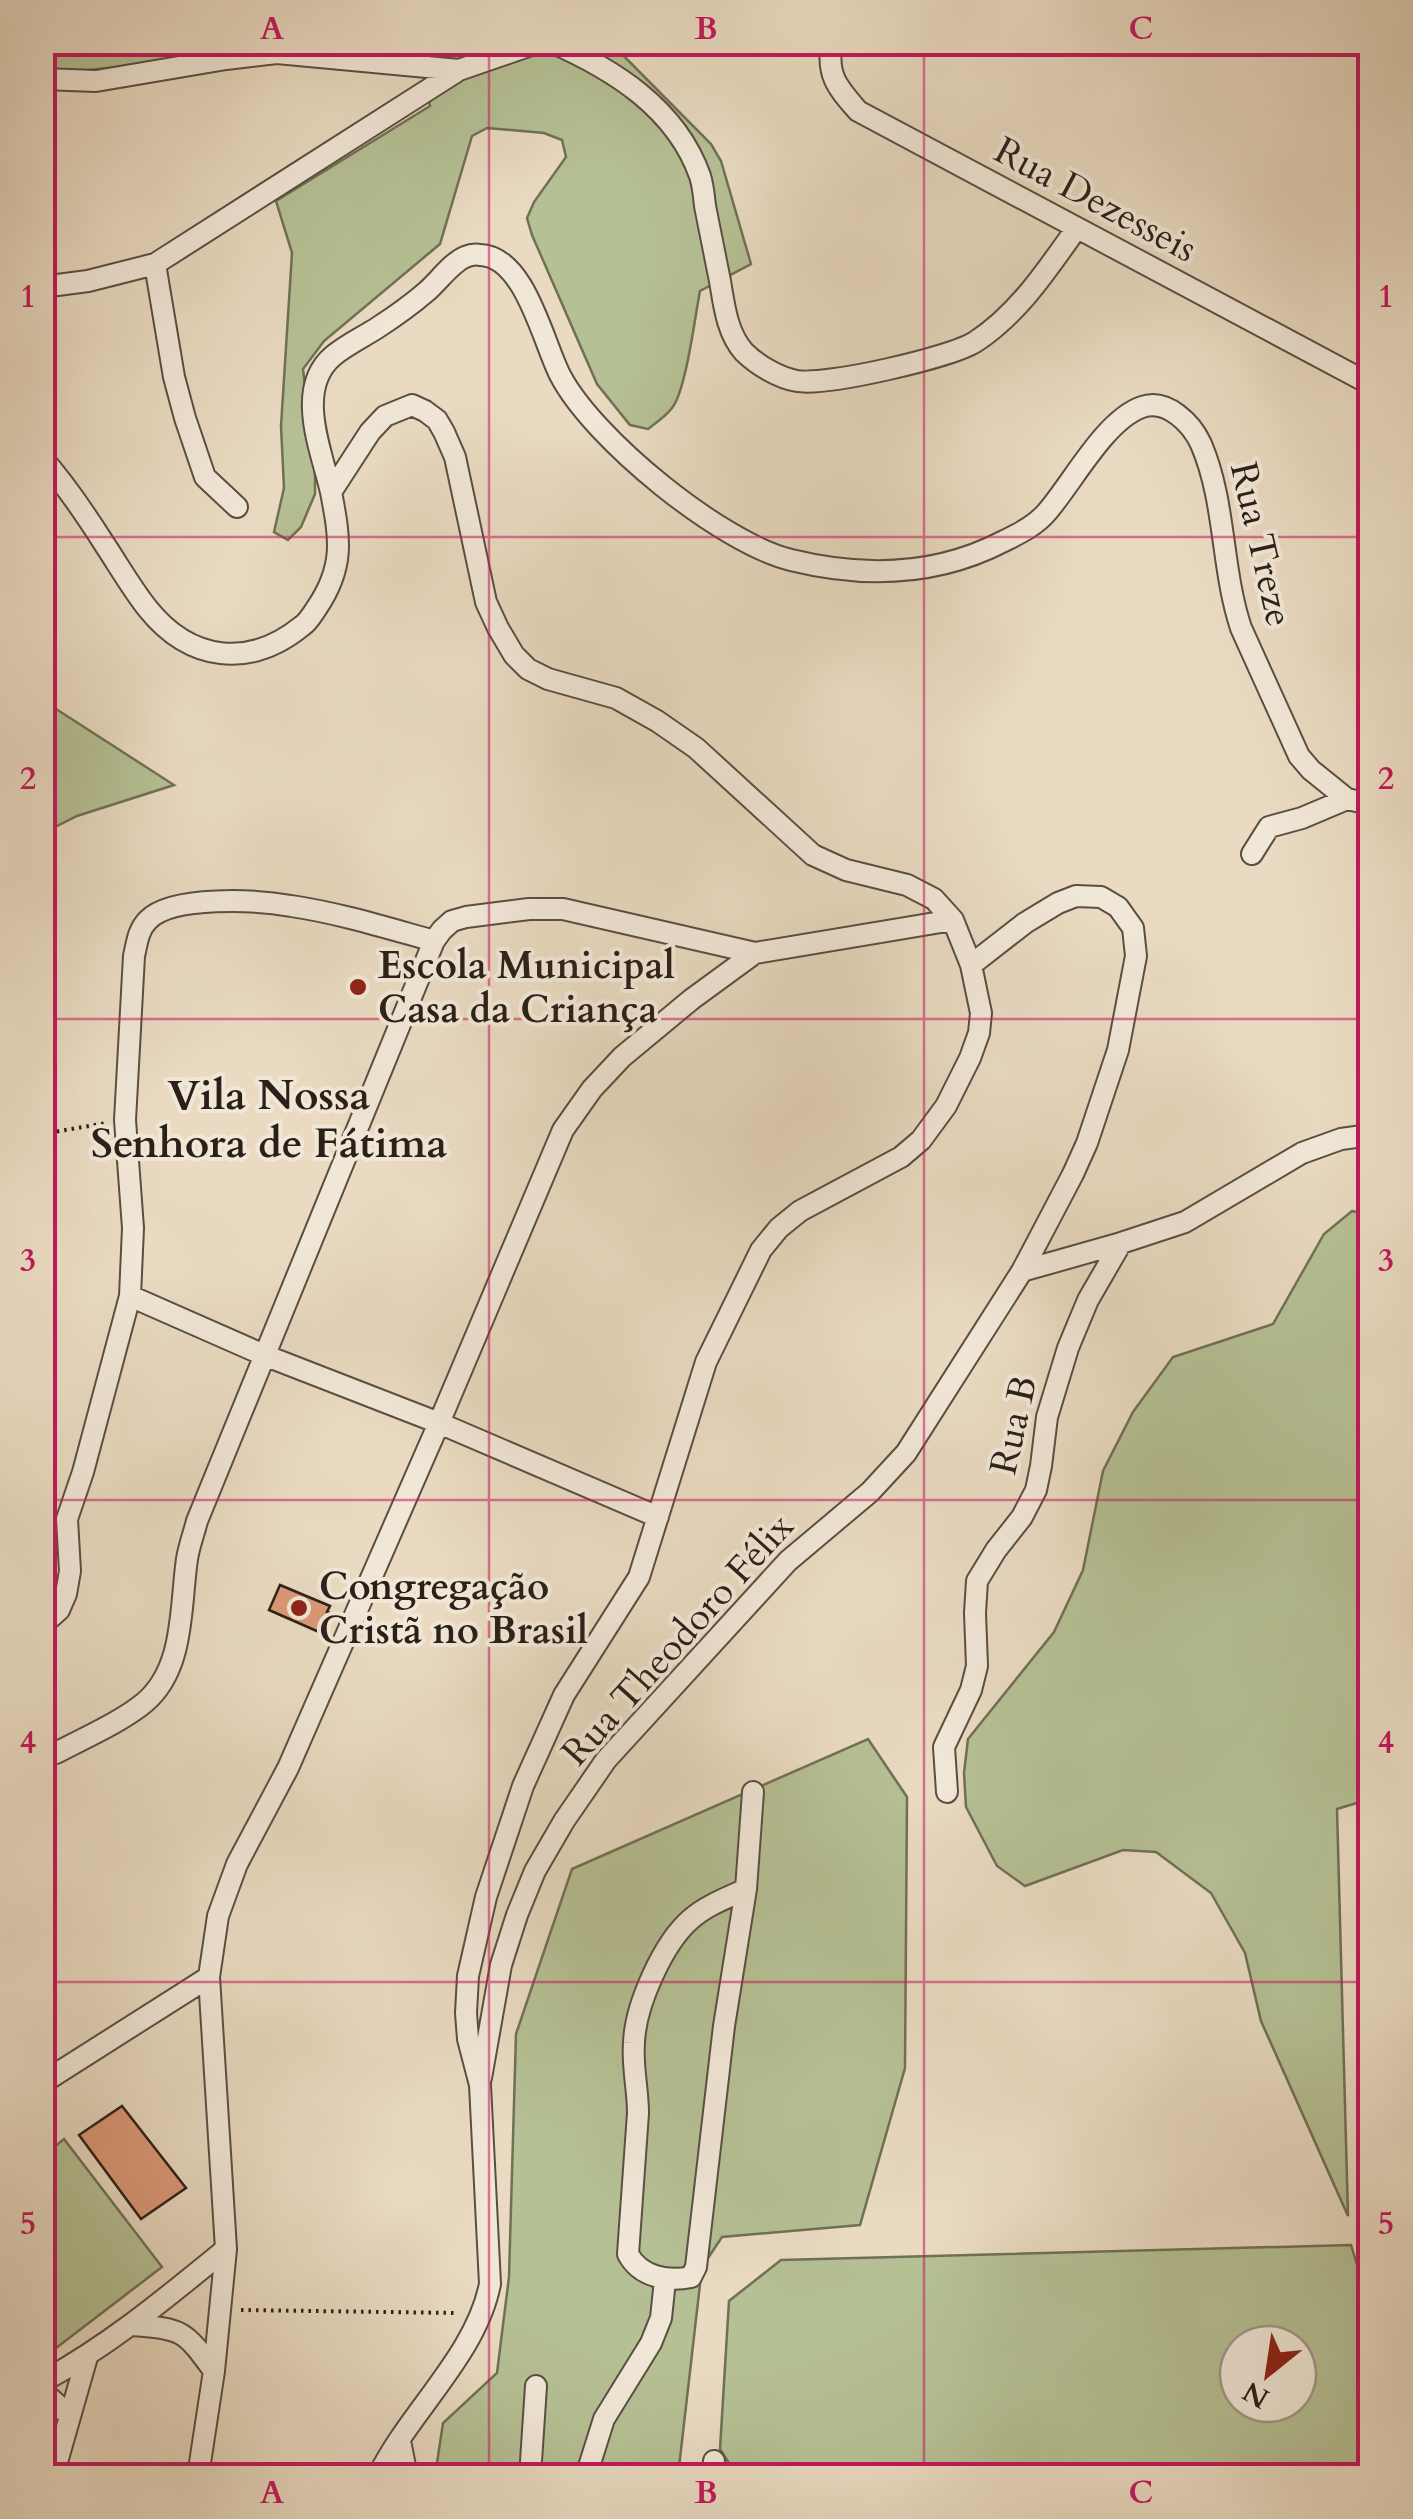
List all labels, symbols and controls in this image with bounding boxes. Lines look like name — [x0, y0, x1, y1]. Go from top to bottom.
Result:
text: A — [260, 7, 284, 51]
text: B — [694, 7, 718, 51]
text: C — [1129, 7, 1153, 51]
street label: Rua Dezesseis — [985, 125, 1206, 275]
text: 1 — [20, 275, 36, 319]
text: 1 — [1378, 275, 1394, 319]
street label: Rua Treze — [1217, 457, 1305, 631]
text: 2 — [20, 757, 36, 801]
text: 2 — [1378, 757, 1394, 801]
place label: Escola Municipal Casa da Criança — [378, 940, 675, 1036]
marker: Escola Municipal Casa da Criança — [347, 976, 369, 998]
district label: Vila Nossa Senhora de Fátima — [91, 1067, 447, 1172]
text: 3 — [20, 1239, 36, 1283]
text: 3 — [1378, 1239, 1394, 1283]
street label: Rua B — [977, 1371, 1051, 1480]
street label: Rua Theodoro Félix — [550, 1502, 805, 1777]
place label: Congregação Cristã no Brasil — [319, 1561, 588, 1657]
marker: Congregação Cristã no Brasil — [288, 1597, 310, 1619]
text: 4 — [20, 1721, 36, 1765]
text: 4 — [1378, 1721, 1394, 1765]
text: 5 — [20, 2202, 36, 2246]
text: 5 — [1378, 2202, 1394, 2246]
north arrow — [1218, 2324, 1318, 2424]
text: N — [1236, 2372, 1276, 2417]
text: A — [260, 2471, 284, 2515]
text: B — [694, 2471, 718, 2515]
text: C — [1129, 2471, 1153, 2515]

